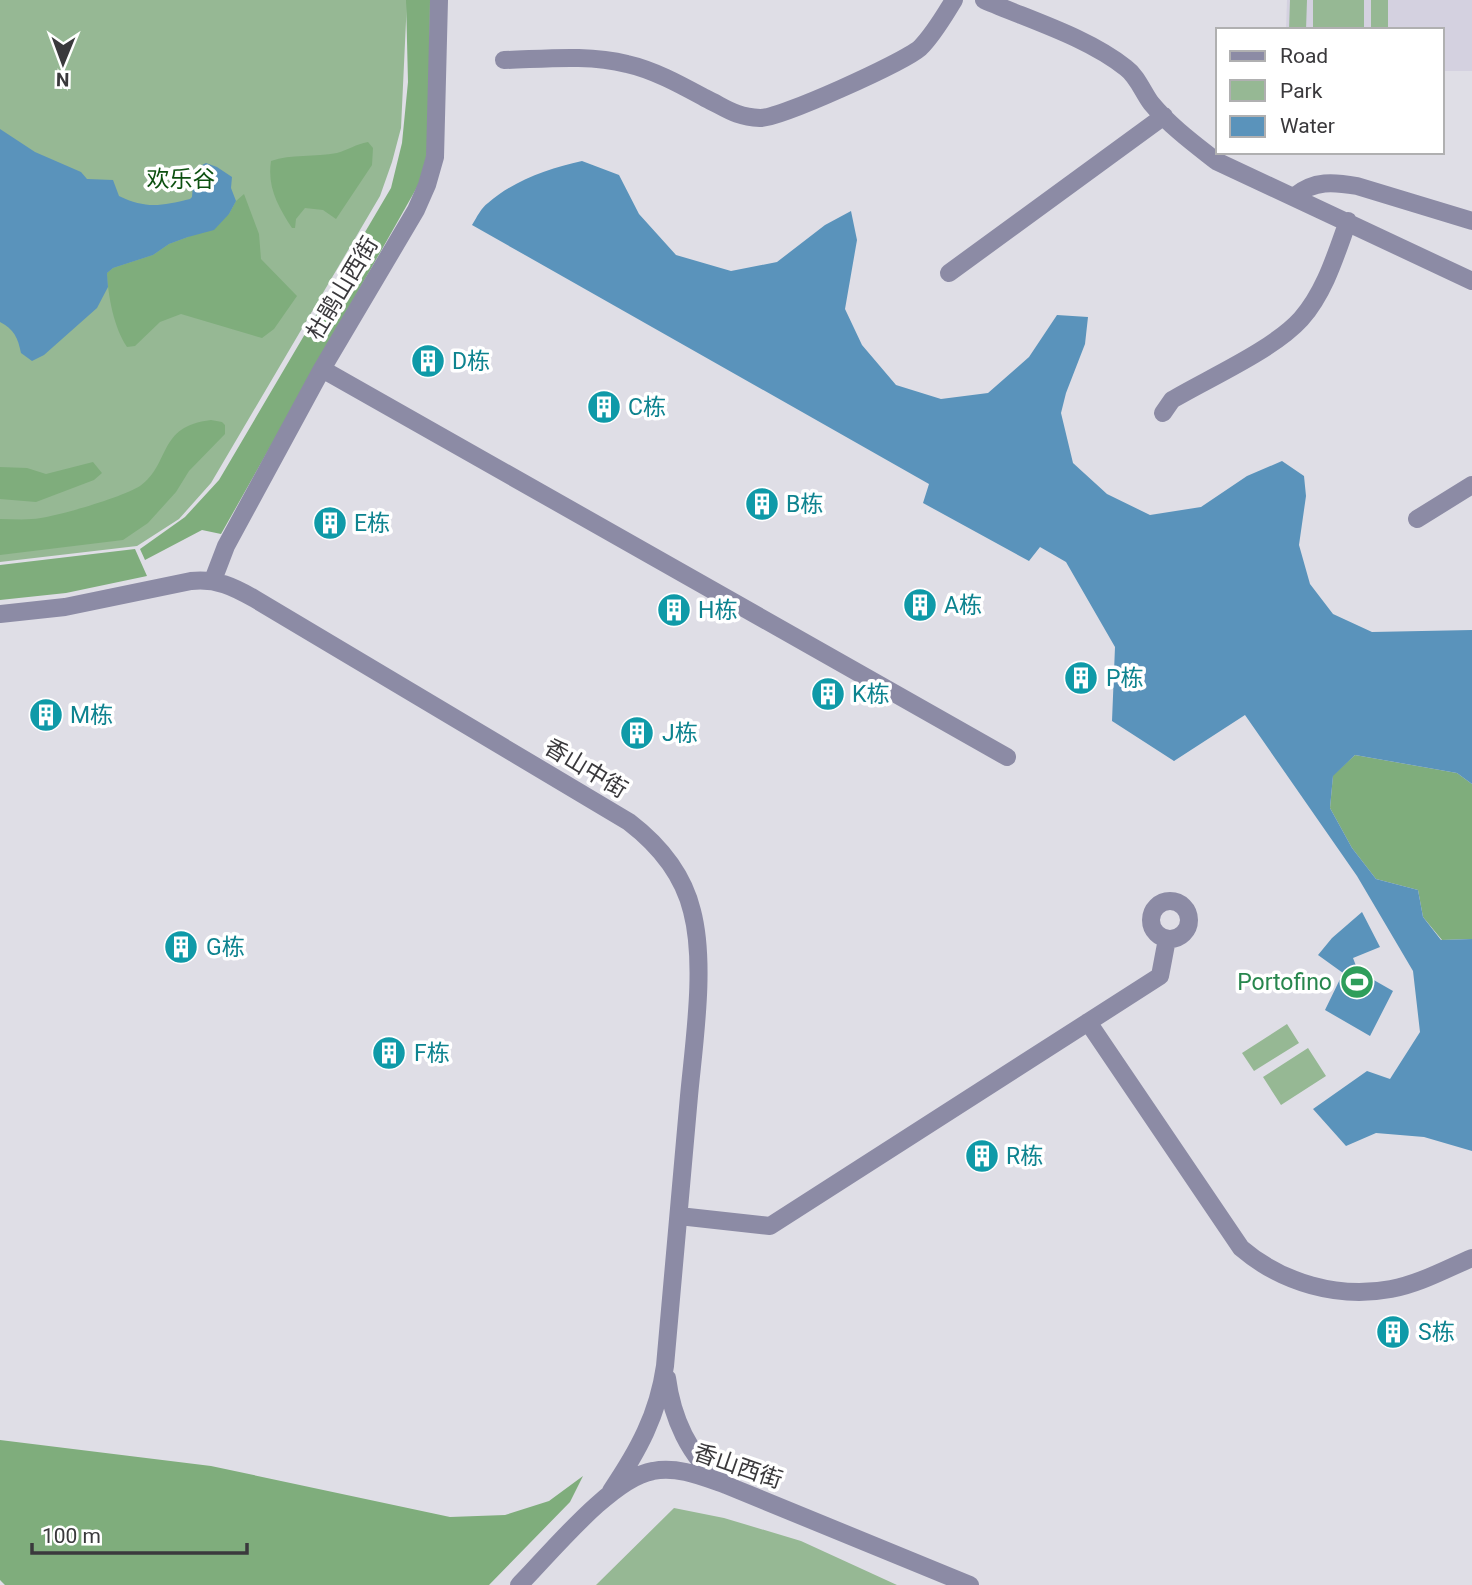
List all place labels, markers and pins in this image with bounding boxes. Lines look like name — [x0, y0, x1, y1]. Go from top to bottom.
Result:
building icon: D栋 — [409, 342, 447, 380]
place label: D栋 — [452, 348, 490, 375]
building icon: C栋 — [585, 388, 623, 426]
place label: C栋 — [628, 394, 666, 421]
building icon: B栋 — [743, 485, 781, 523]
place label: B栋 — [786, 491, 823, 518]
building icon: E栋 — [311, 504, 349, 542]
place label: E栋 — [354, 510, 390, 537]
building icon: A栋 — [901, 586, 939, 624]
building icon: H栋 — [655, 591, 693, 629]
place label: A栋 — [944, 592, 982, 619]
place label: H栋 — [698, 597, 737, 624]
building icon: P栋 — [1062, 659, 1100, 697]
place label: P栋 — [1106, 665, 1144, 692]
building icon: K栋 — [809, 675, 847, 713]
place label: K栋 — [852, 681, 889, 708]
building icon: M栋 — [27, 696, 65, 734]
place label: M栋 — [70, 702, 113, 729]
building icon: J栋 — [618, 714, 656, 752]
place label: J栋 — [662, 720, 698, 747]
building icon: G栋 — [162, 928, 200, 966]
place label: G栋 — [206, 934, 245, 961]
sports icon: Portofino — [1338, 963, 1376, 1001]
place label: Portofino — [1237, 969, 1332, 996]
building icon: F栋 — [370, 1034, 408, 1072]
place label: F栋 — [414, 1040, 450, 1067]
building icon: R栋 — [963, 1137, 1001, 1175]
place label: R栋 — [1006, 1143, 1043, 1170]
building icon: S栋 — [1374, 1313, 1412, 1351]
place label: S栋 — [1418, 1319, 1455, 1346]

